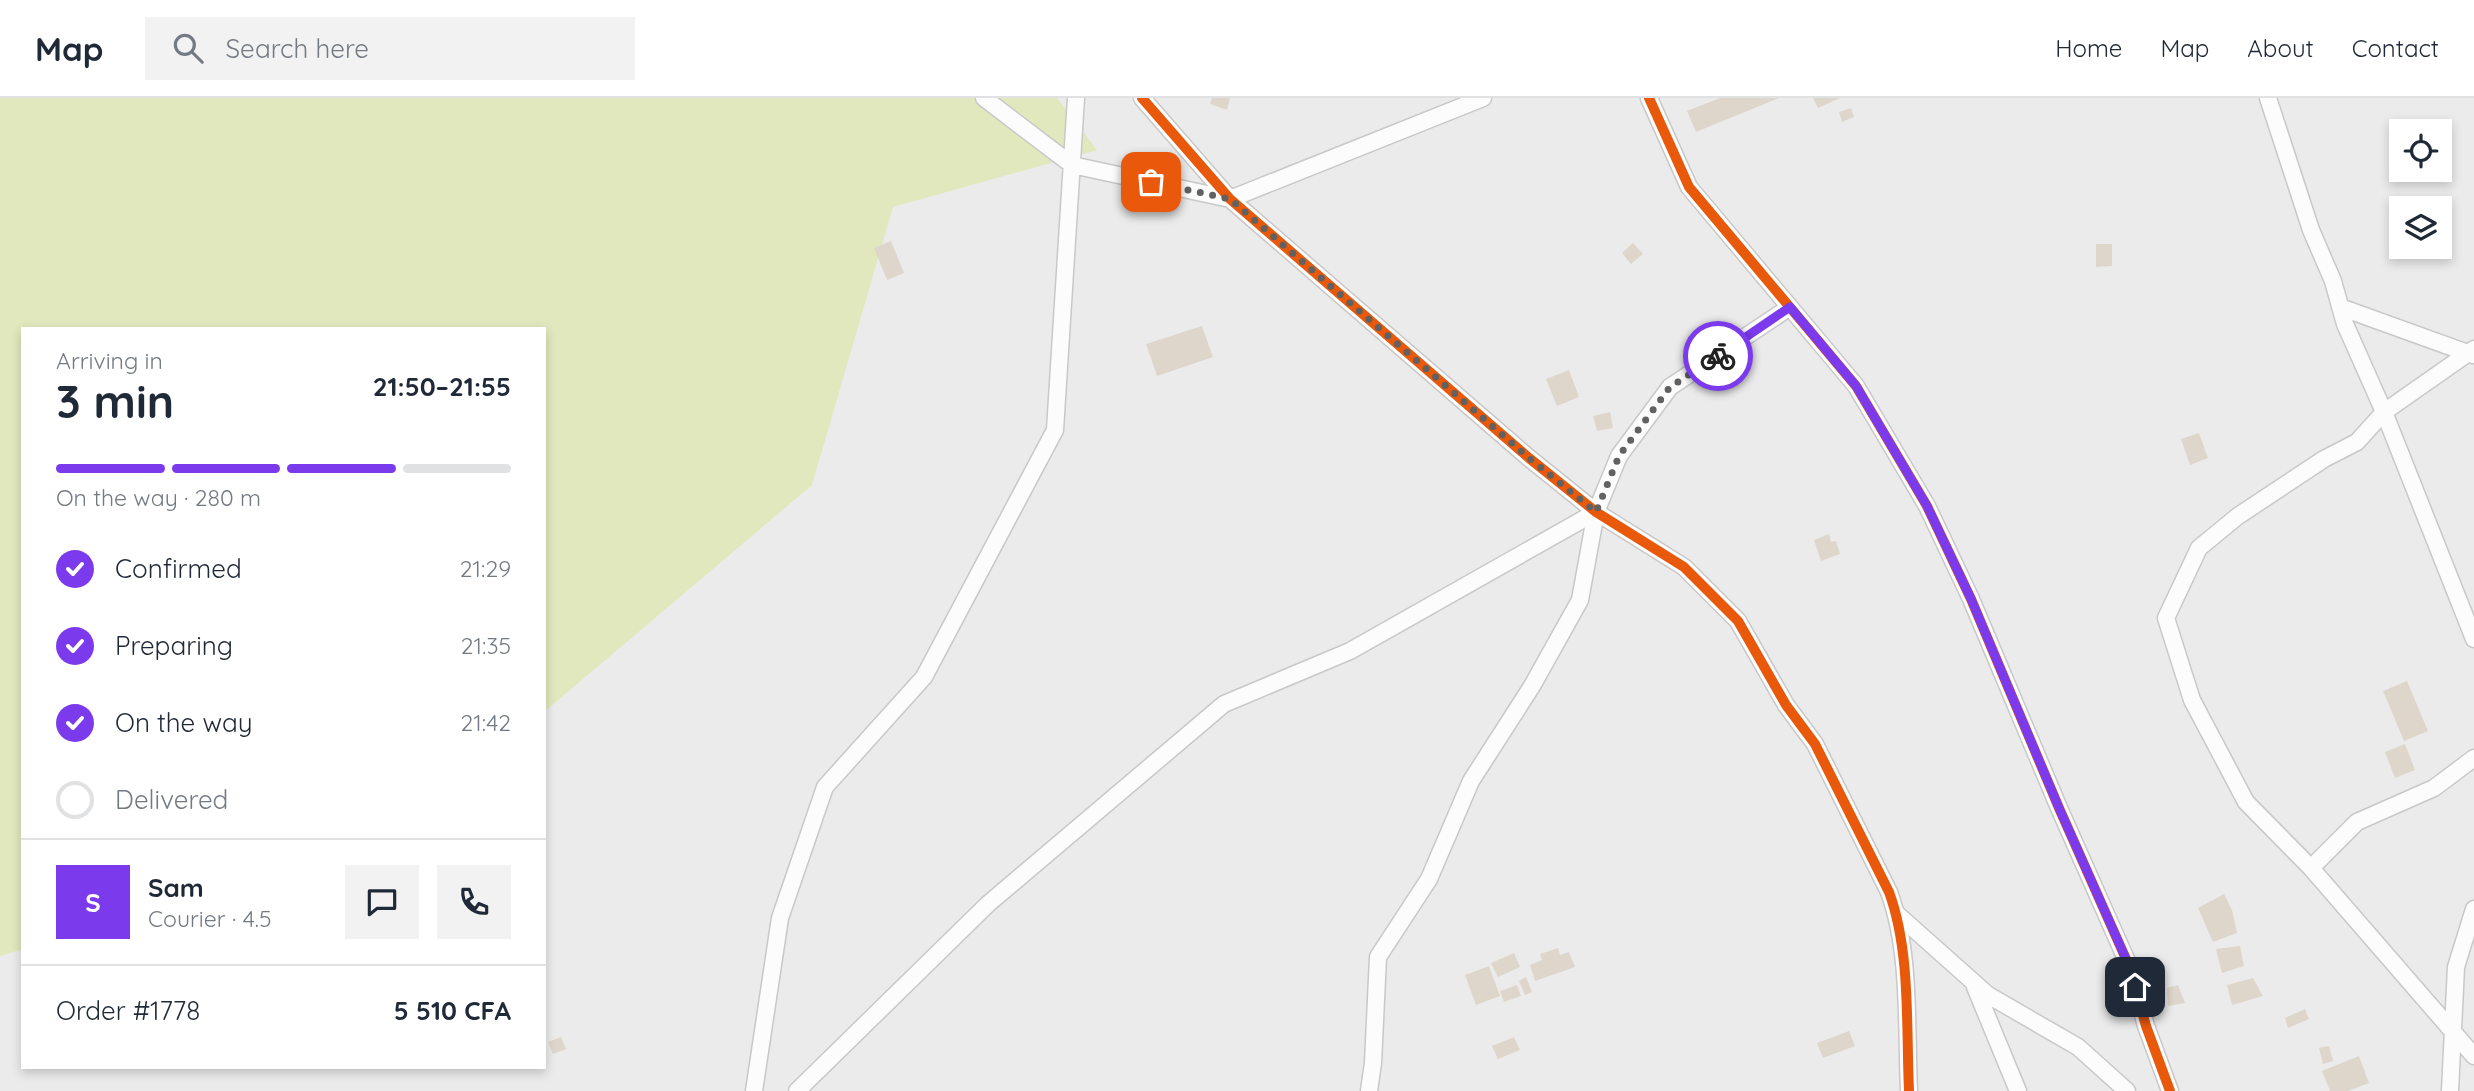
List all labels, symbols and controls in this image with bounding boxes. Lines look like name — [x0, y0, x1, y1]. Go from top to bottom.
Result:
search box — [145, 17, 635, 80]
text: Map — [35, 28, 103, 69]
icon: search — [169, 29, 207, 67]
text: Search here — [225, 32, 369, 65]
text: Home — [2055, 33, 2122, 63]
text: Map — [2160, 33, 2209, 63]
text: About — [2247, 33, 2314, 63]
text: Contact — [2352, 33, 2439, 63]
map controls — [2389, 119, 2452, 259]
button: locate — [2389, 119, 2452, 182]
pin — [1121, 152, 1181, 212]
icon: bag — [1132, 163, 1170, 201]
button: layers — [2389, 196, 2452, 259]
courier — [1683, 321, 1753, 391]
icon: bike — [1699, 337, 1737, 375]
text: Arriving in — [56, 346, 163, 375]
text: 21:50–21:55 — [373, 370, 511, 403]
text: 3 min — [56, 372, 174, 430]
text: On the way · 280 m — [56, 483, 261, 512]
icon: check — [56, 550, 94, 588]
text: Confirmed — [115, 552, 242, 585]
text: 21:29 — [460, 554, 511, 583]
icon: check — [56, 627, 94, 665]
text: Preparing — [115, 629, 233, 662]
text: 21:35 — [461, 631, 511, 660]
icon: check — [56, 704, 94, 742]
text: On the way — [115, 706, 253, 739]
text: 21:42 — [461, 708, 511, 737]
text: Delivered — [115, 783, 228, 816]
button: chat — [345, 865, 419, 939]
button: phone — [437, 865, 511, 939]
text: Sam — [148, 871, 204, 904]
text: S — [85, 886, 101, 919]
text: Courier · 4.5 — [148, 904, 272, 933]
pin — [2105, 957, 2165, 1017]
icon: home — [2116, 968, 2154, 1006]
text: Order #1778 — [56, 994, 200, 1027]
text: 5 510 CFA — [394, 994, 511, 1027]

